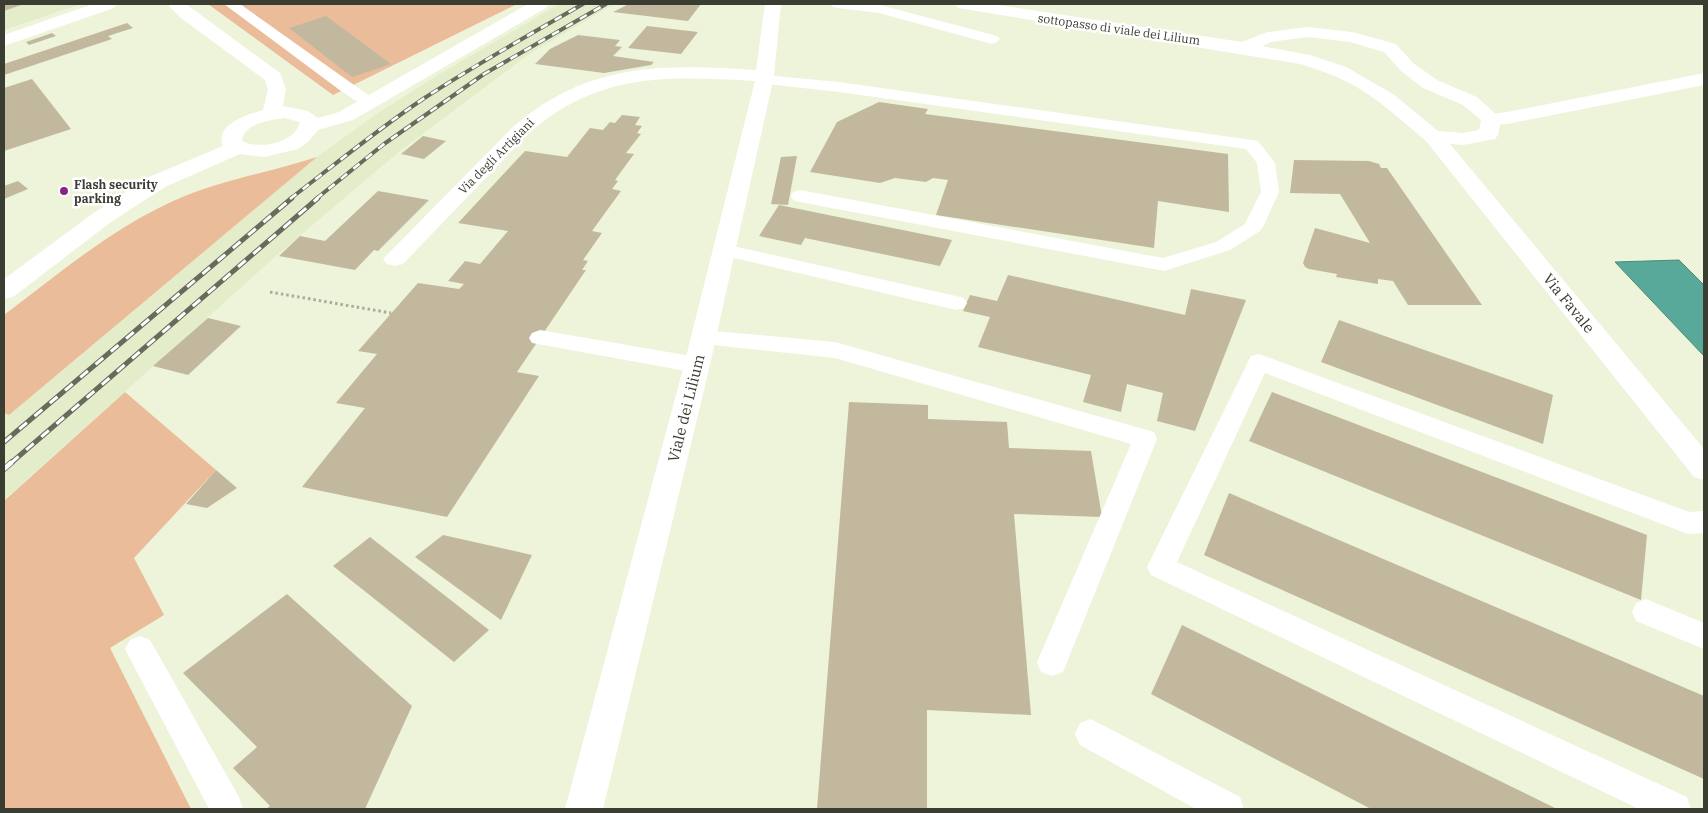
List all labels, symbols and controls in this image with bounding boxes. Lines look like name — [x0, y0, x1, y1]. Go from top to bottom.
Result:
street label: sottopasso di viale dei Lilium — [1037, 10, 1202, 48]
street label: Via degli Artigiani — [455, 115, 537, 197]
place label: Flash security parking — [74, 177, 158, 206]
marker: Flash security parking — [58, 185, 70, 197]
street label: Via Favale — [1539, 269, 1599, 337]
street label: Viale dei Lilium — [663, 352, 709, 464]

